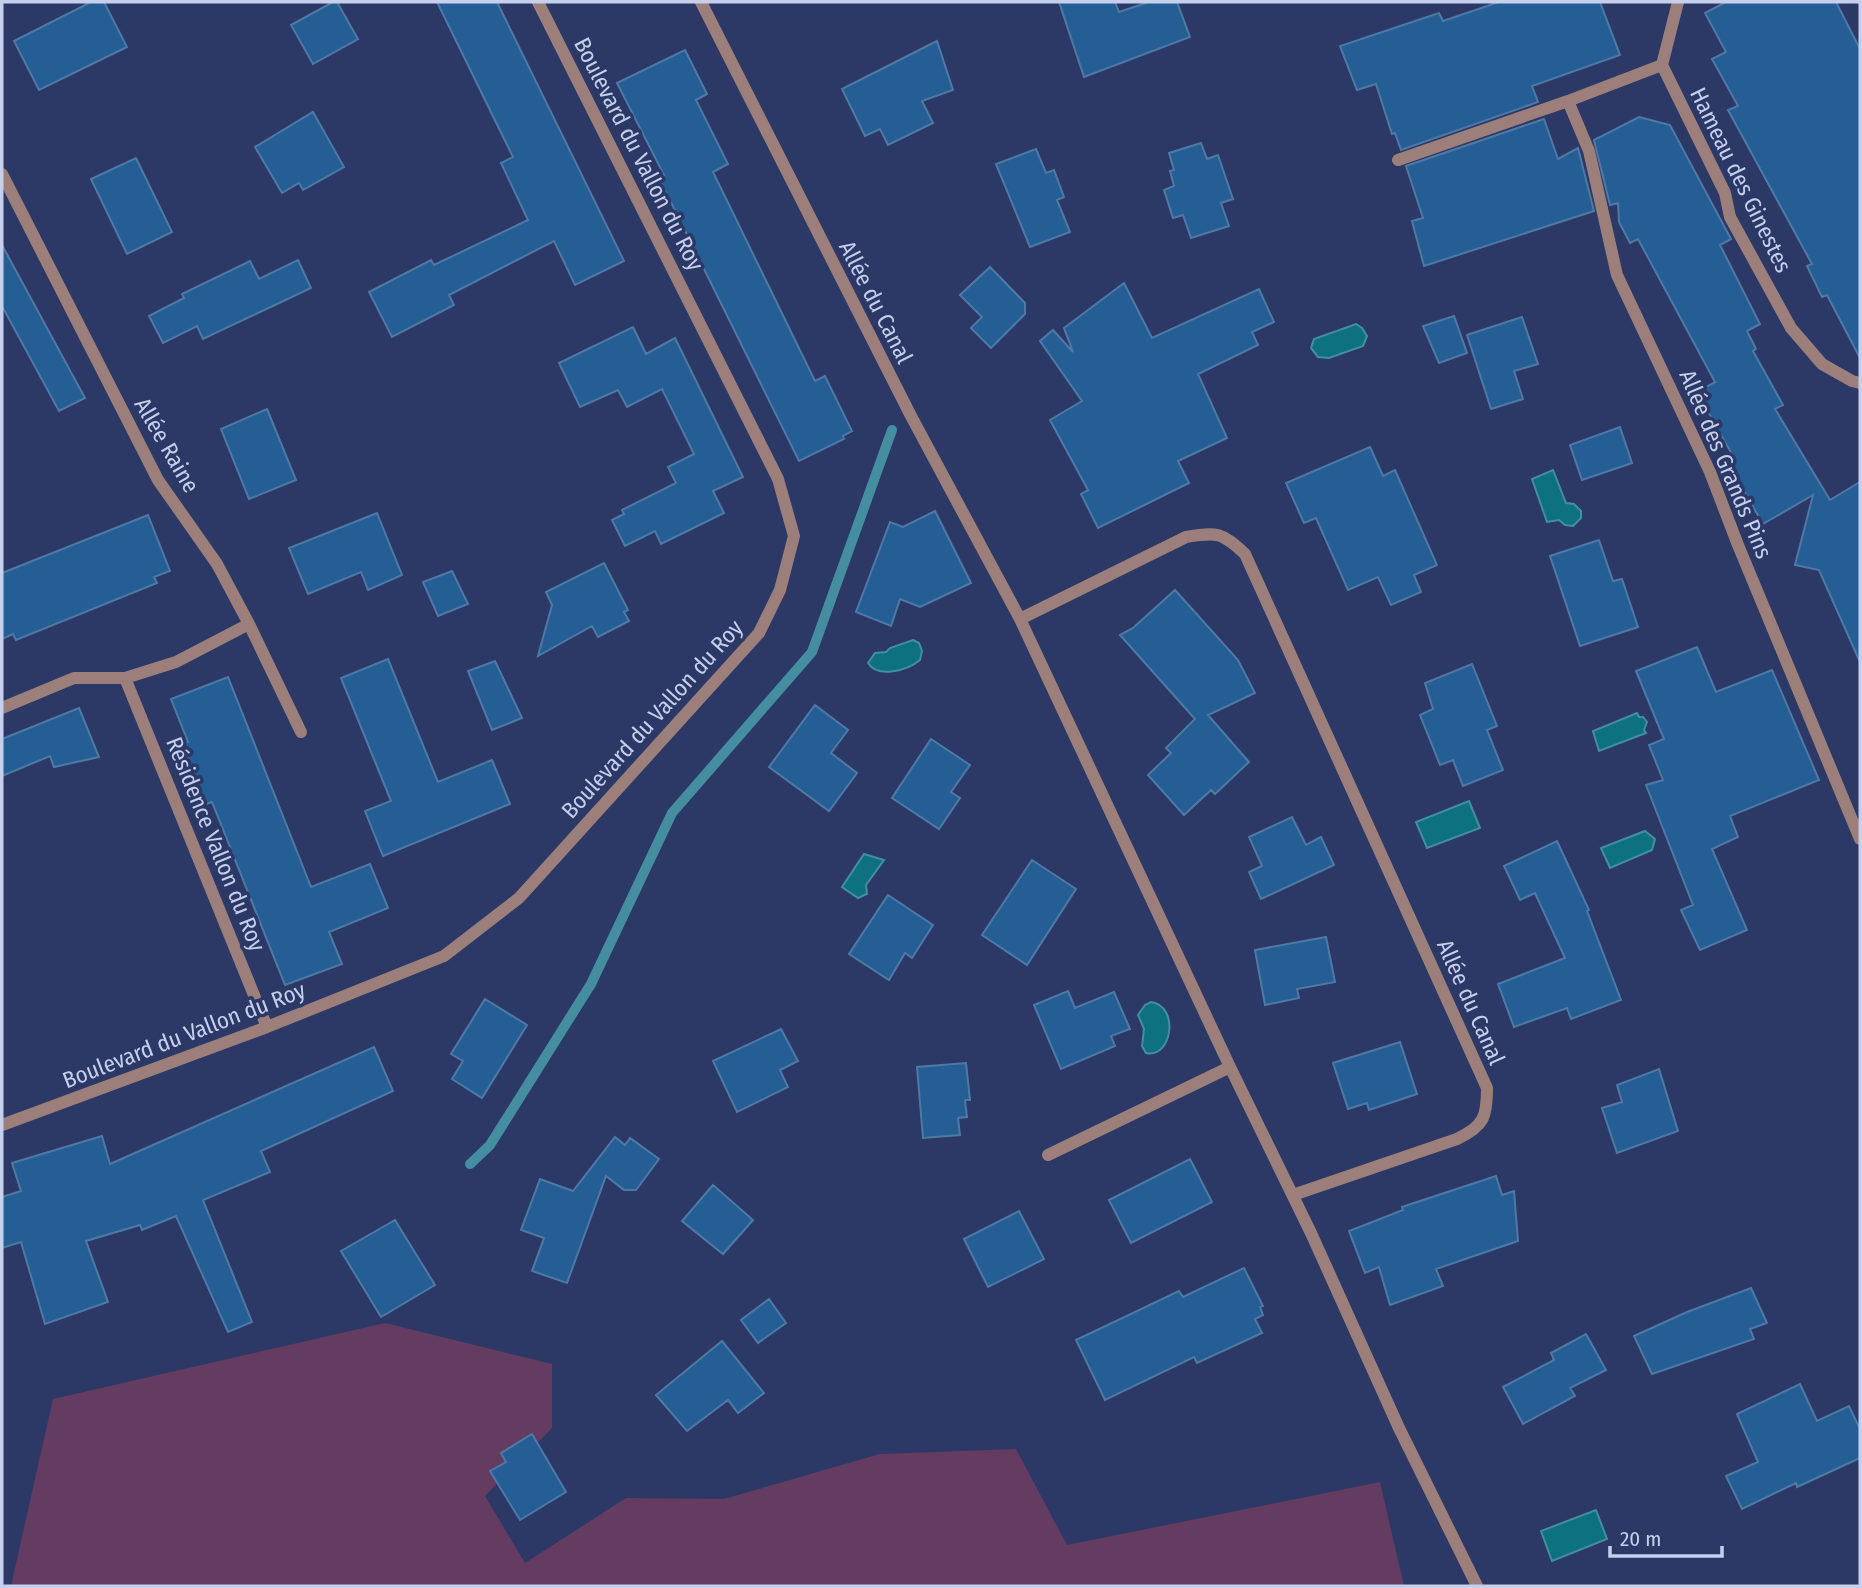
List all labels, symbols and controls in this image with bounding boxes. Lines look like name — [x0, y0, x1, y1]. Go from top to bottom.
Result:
street label: Boulevard du Vallon du Roy — [568, 33, 710, 276]
street label: Hameau des Ginestes — [1684, 83, 1798, 277]
street label: Allée du Canal — [833, 236, 919, 368]
street label: Allée des Grands Pins — [1674, 365, 1778, 563]
street label: Allée Raine — [129, 392, 205, 498]
street label: Boulevard du Vallon du Roy — [555, 613, 749, 824]
street label: Résidence Vallon du Roy — [160, 733, 272, 956]
street label: Allée du Canal — [1431, 935, 1511, 1069]
street label: Boulevard du Vallon du Roy — [59, 975, 310, 1094]
scale bar — [1610, 1514, 1722, 1558]
text: 20 m — [1620, 1526, 1661, 1552]

